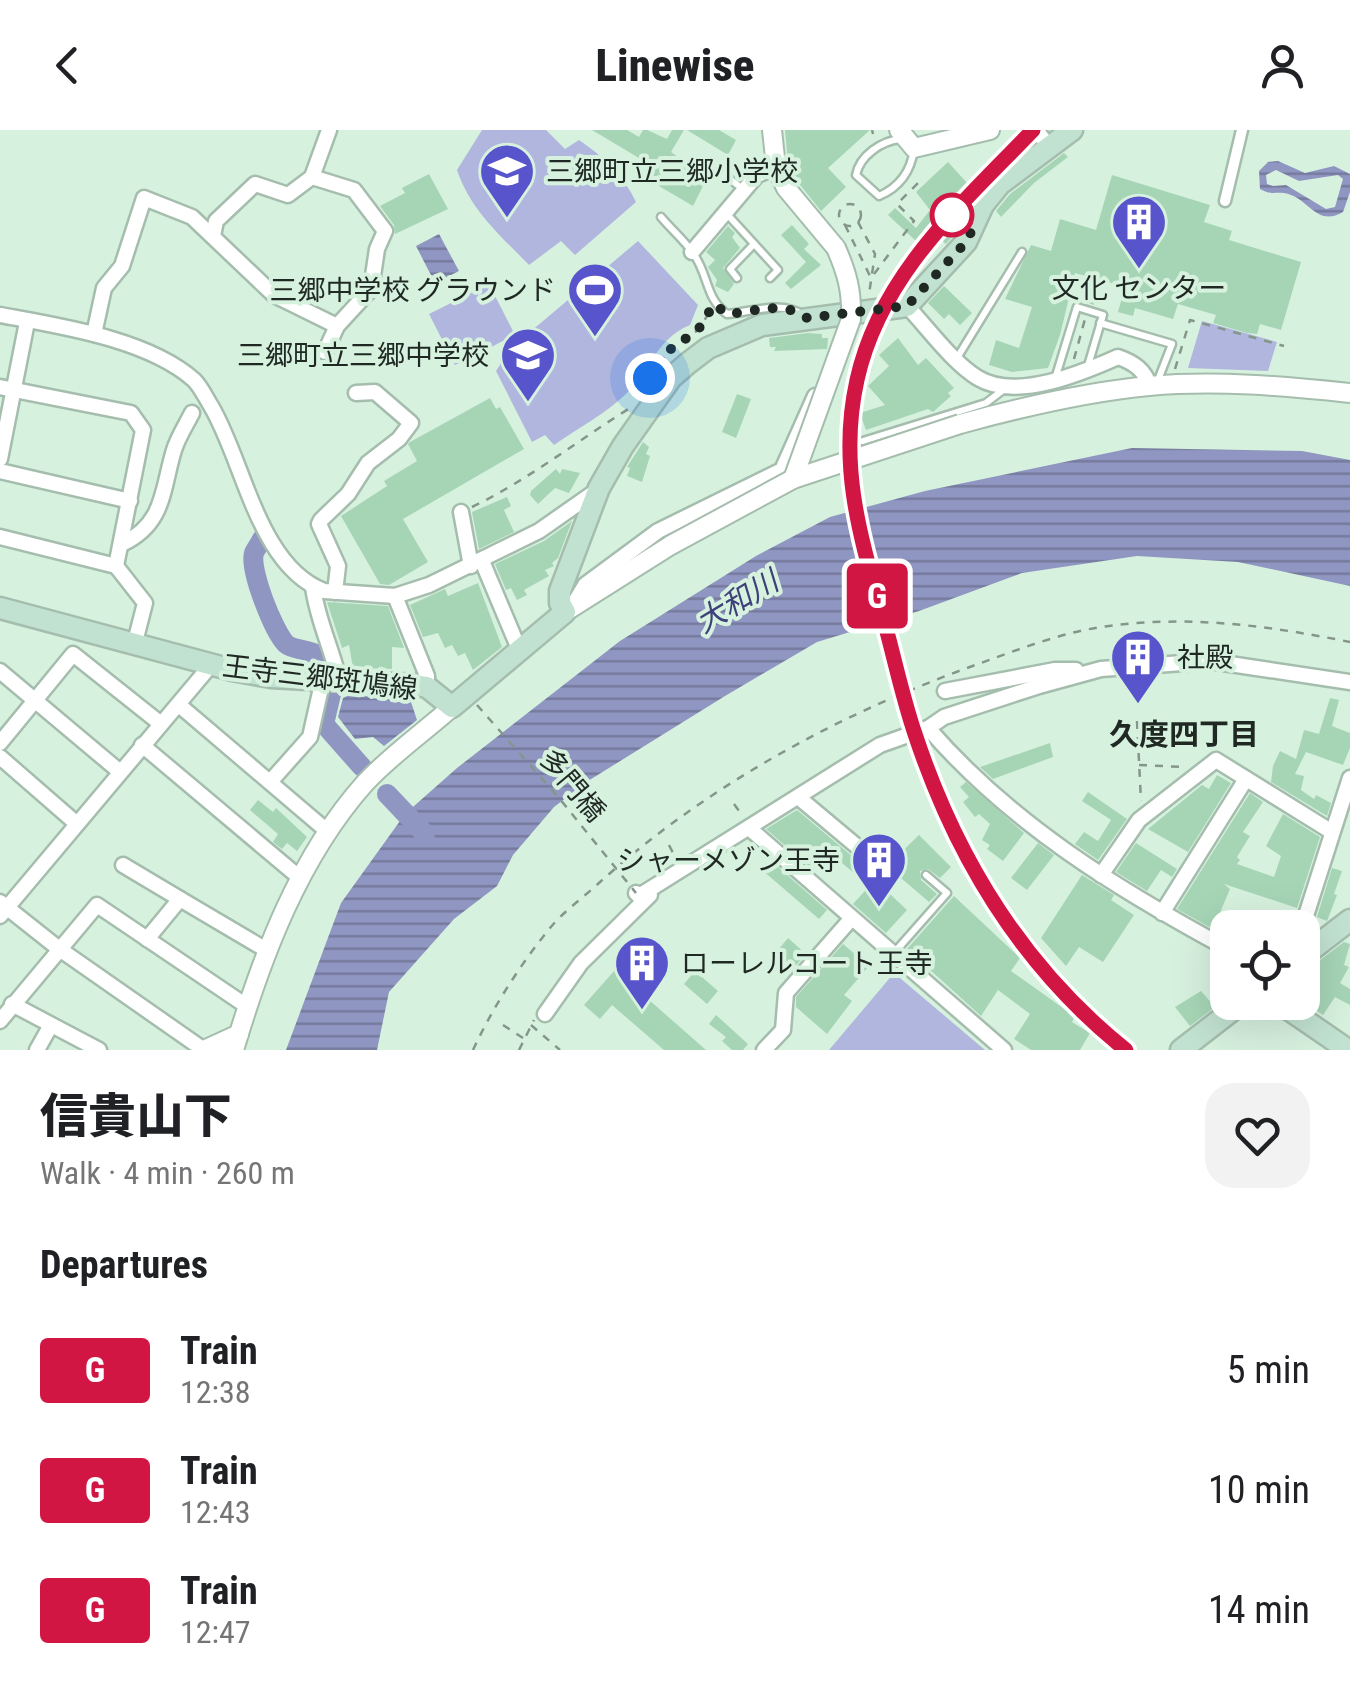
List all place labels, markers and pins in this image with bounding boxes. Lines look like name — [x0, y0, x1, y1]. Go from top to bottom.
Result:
school or university icon: 三郷町立三郷小学校 — [477, 141, 537, 220]
place label: 三郷町立三郷小学校 — [546, 155, 798, 188]
building icon: 文化 センター — [1109, 192, 1169, 271]
unlabelled marker — [931, 194, 973, 236]
sports icon: 三郷中学校 グラウンド — [565, 260, 625, 339]
place label: 文化 センター — [1052, 272, 1226, 305]
place label: 三郷中学校 グラウンド — [270, 274, 556, 307]
school or university icon: 三郷町立三郷中学校 — [498, 325, 558, 404]
place label: 三郷町立三郷中学校 — [237, 339, 489, 372]
building icon: 社殿 — [1108, 627, 1168, 706]
place label: 社殿 — [1177, 641, 1233, 674]
building icon: シャーメゾン王寺 — [849, 830, 909, 909]
place label: シャーメゾン王寺 — [617, 844, 840, 877]
building icon: ローレルコート王寺 — [612, 933, 672, 1012]
place label: ローレルコート王寺 — [681, 947, 932, 980]

